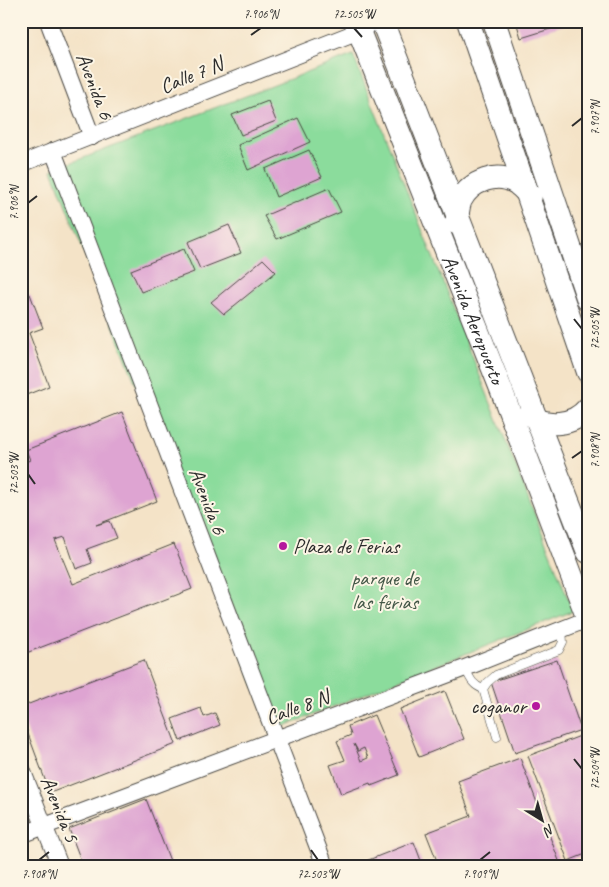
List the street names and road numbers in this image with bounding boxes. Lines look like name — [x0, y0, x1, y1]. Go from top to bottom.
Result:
street label: Avenida 6 — [70, 49, 120, 123]
street label: Calle 7 N — [156, 49, 229, 99]
street label: Avenida Aeropuerto — [436, 251, 512, 390]
street label: Avenida 6 — [183, 464, 233, 538]
street label: Calle 8 N — [262, 682, 335, 730]
street label: Avenida 5 — [35, 772, 86, 847]

